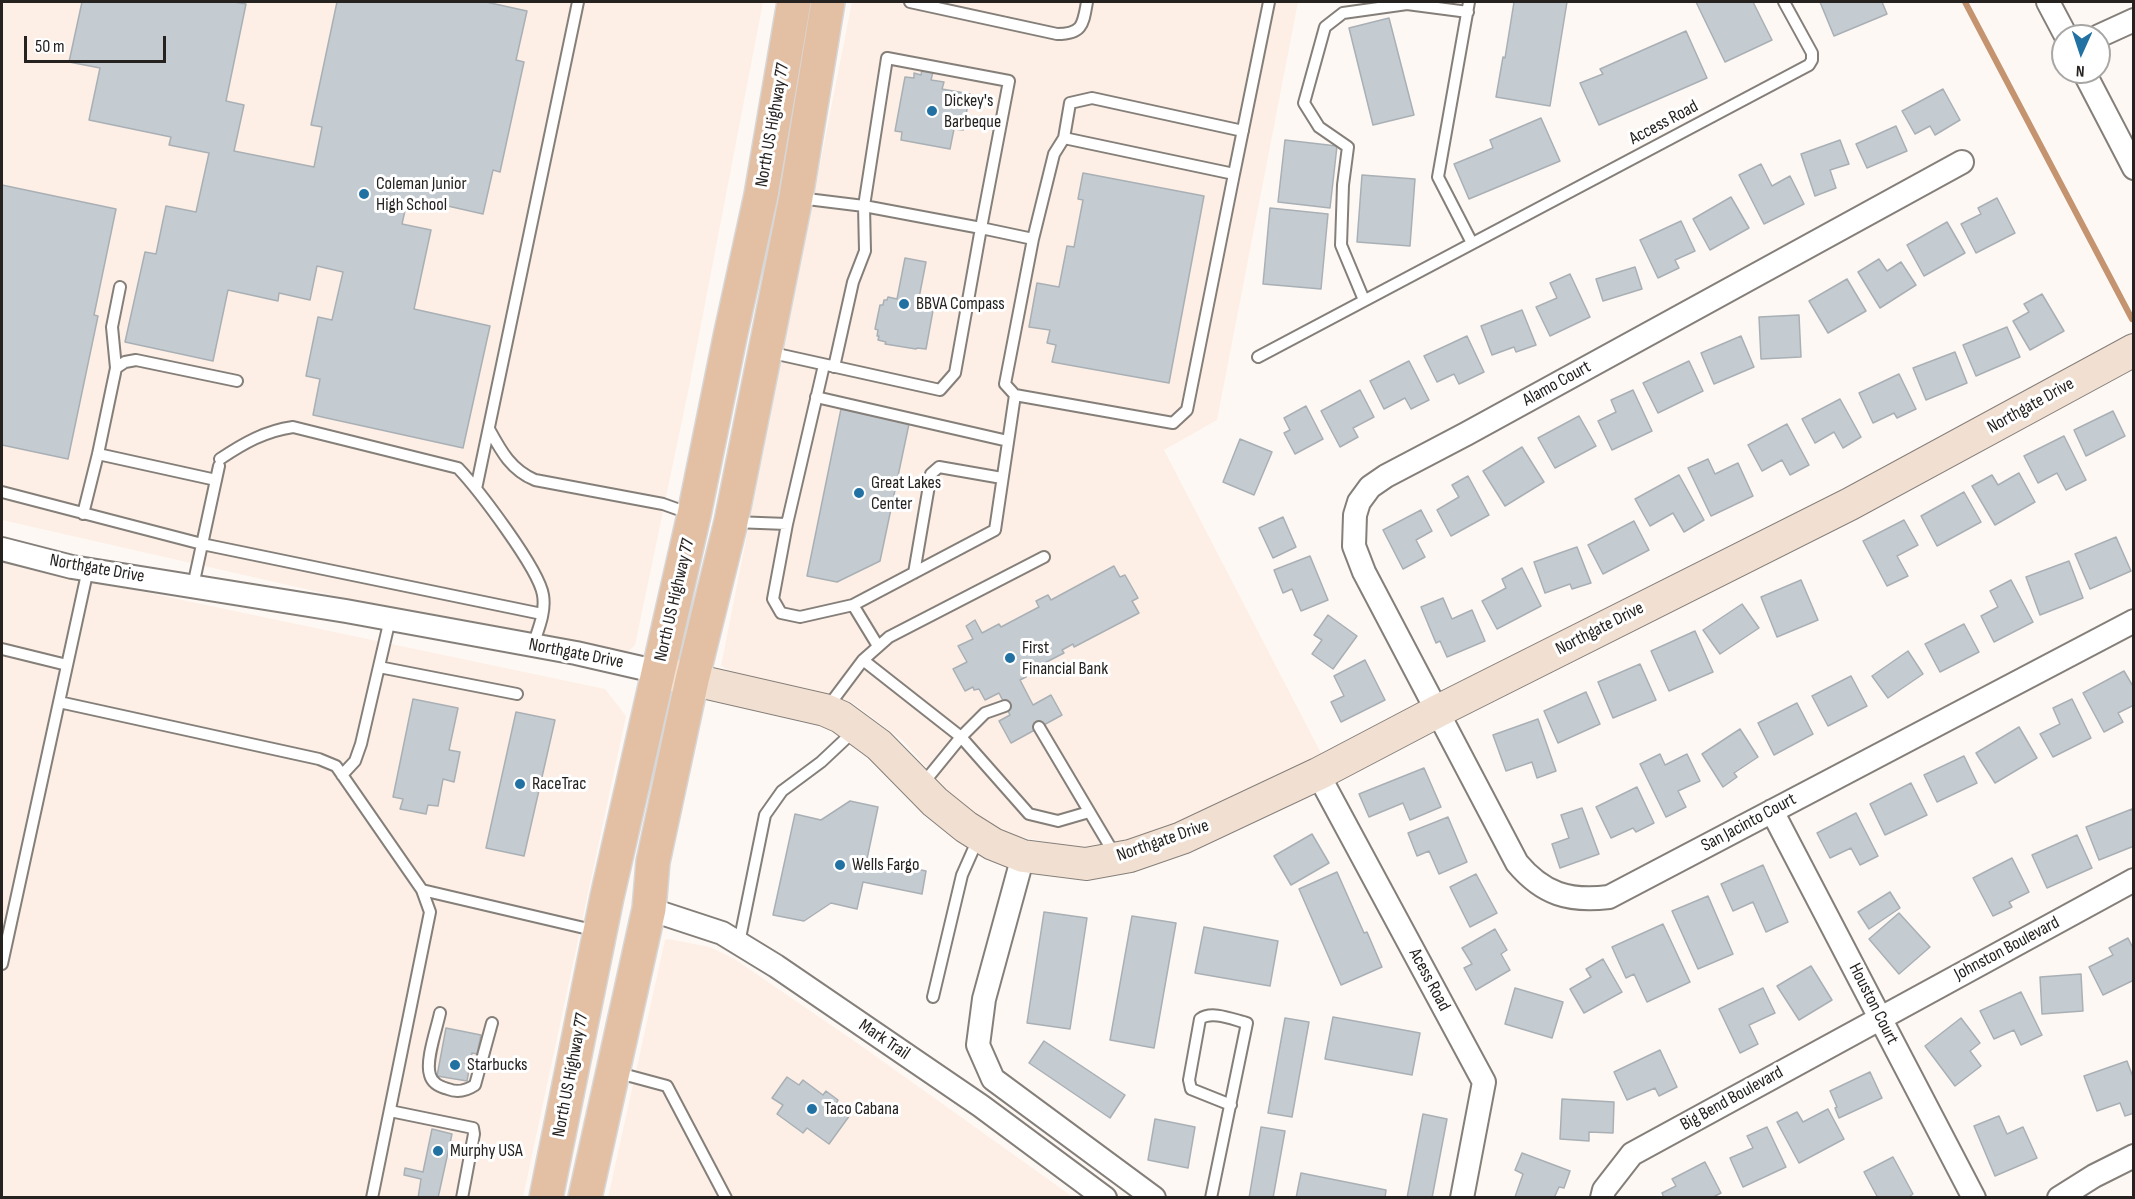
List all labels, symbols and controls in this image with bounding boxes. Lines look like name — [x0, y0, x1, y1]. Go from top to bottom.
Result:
scale bar — [27, 24, 170, 62]
north arrow — [2051, 24, 2111, 84]
text: 50 m — [35, 36, 65, 57]
street label: North US Highway 77 — [751, 61, 795, 189]
text: N — [2075, 61, 2085, 80]
place label: Dickey's Barbeque — [944, 90, 1001, 132]
street label: Access Road — [1626, 96, 1702, 150]
marker: Dickey's Barbeque — [925, 104, 939, 118]
place label: Coleman Junior High School — [376, 173, 467, 216]
marker: Coleman Junior High School — [357, 187, 371, 201]
place label: BBVA Compass — [916, 293, 1005, 315]
marker: BBVA Compass — [897, 297, 911, 311]
street label: Alamo Court — [1519, 356, 1595, 412]
street label: Northgate Drive — [1984, 373, 2078, 439]
place label: Great Lakes Center — [871, 472, 941, 514]
marker: Great Lakes Center — [852, 486, 866, 500]
street label: North US Highway 77 — [650, 536, 700, 664]
street label: Northgate Drive — [48, 550, 146, 588]
street label: Northgate Drive — [1552, 598, 1648, 660]
street label: Northgate Drive — [527, 634, 625, 674]
place label: First Financial Bank — [1022, 637, 1108, 680]
marker: First Financial Bank — [1003, 651, 1017, 665]
place label: RaceTrac — [532, 773, 586, 795]
marker: RaceTrac — [513, 777, 527, 791]
street label: San Jacinto Court — [1698, 789, 1800, 857]
street label: Northgate Drive — [1114, 815, 1212, 867]
place label: Wells Fargo — [852, 854, 919, 876]
marker: Wells Fargo — [833, 858, 847, 872]
street label: Johnston Boulevard — [1951, 912, 2063, 986]
street label: Acess Road — [1404, 945, 1454, 1015]
street label: Houston Court — [1843, 960, 1903, 1048]
street label: North US Highway 77 — [548, 1011, 594, 1139]
street label: Mark Trail — [854, 1015, 914, 1065]
place label: Starbucks — [467, 1054, 527, 1076]
marker: Starbucks — [448, 1058, 462, 1072]
street label: Big Bend Boulevard — [1677, 1062, 1787, 1136]
place label: Taco Cabana — [824, 1098, 899, 1120]
marker: Taco Cabana — [805, 1102, 819, 1116]
place label: Murphy USA — [450, 1140, 523, 1162]
marker: Murphy USA — [431, 1144, 445, 1158]

